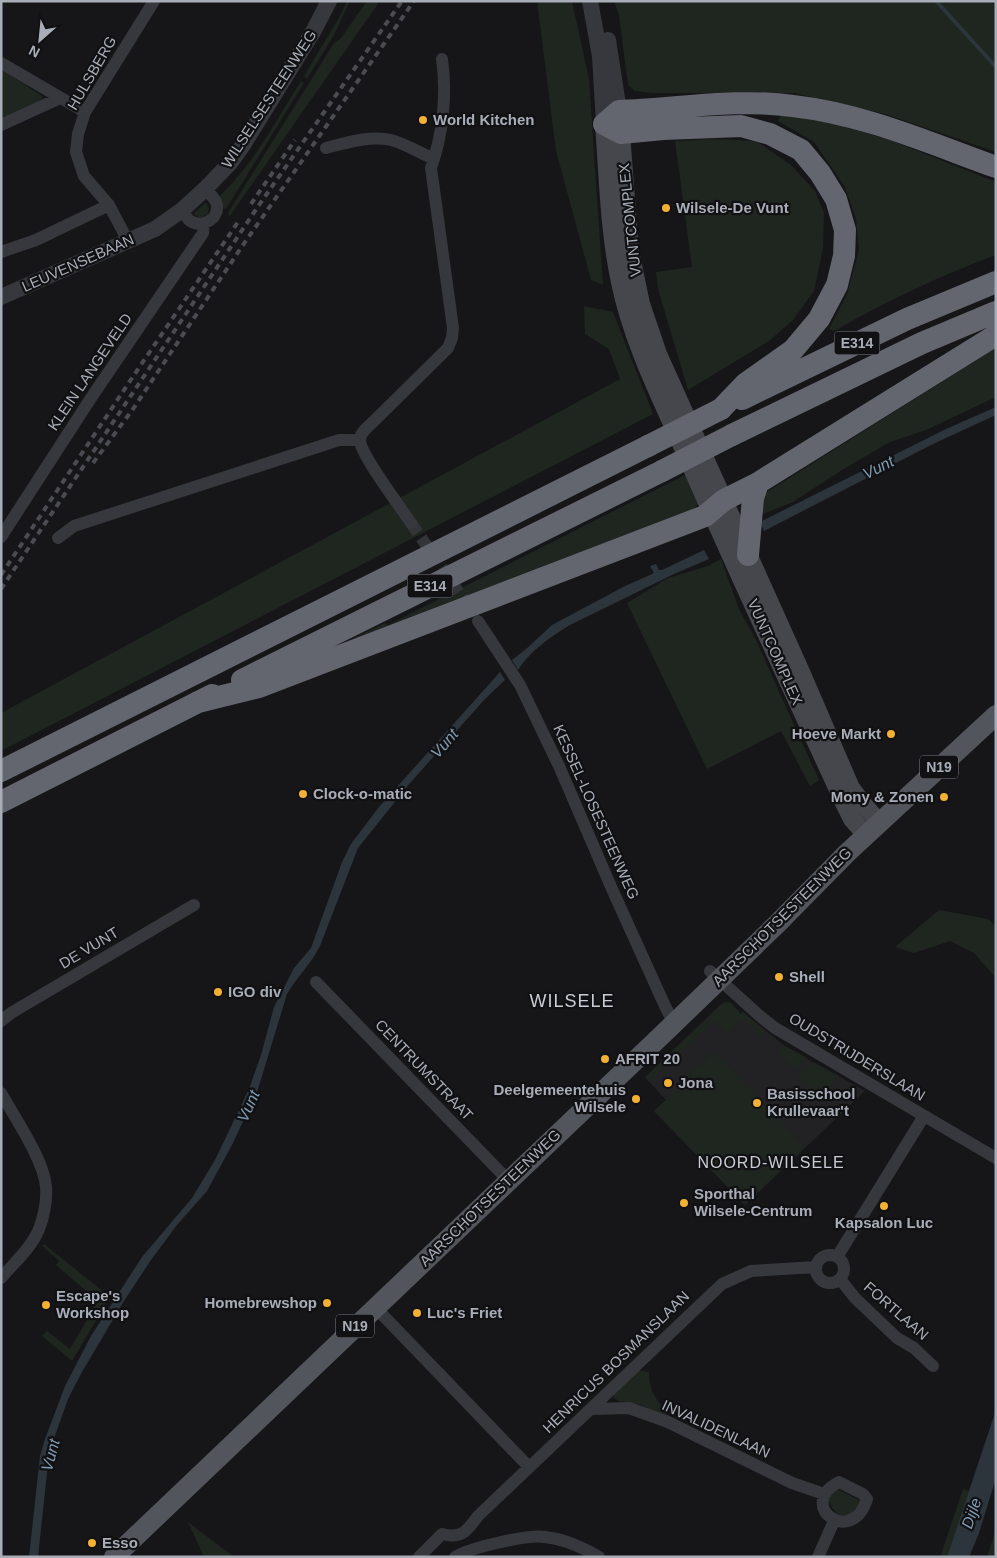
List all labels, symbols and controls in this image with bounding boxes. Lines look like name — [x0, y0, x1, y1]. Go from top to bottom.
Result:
north arrow — [15, 15, 65, 65]
street label: WILSELSESTEENWEG — [218, 27, 320, 171]
street label: HULSBERG — [64, 33, 120, 113]
text: N — [26, 42, 42, 61]
place label: World Kitchen — [433, 111, 534, 128]
marker: World Kitchen — [417, 114, 429, 126]
street label: VUNTCOMPLEX — [615, 162, 644, 278]
place label: Wilsele-De Vunt — [676, 199, 789, 216]
marker: Wilsele-De Vunt — [660, 202, 672, 214]
street label: LEUVENSEBAAN — [19, 230, 136, 295]
street label: KLEIN LANGEVELD — [44, 310, 135, 433]
road number: E314 — [834, 332, 880, 354]
water label: Vunt — [860, 452, 897, 482]
road number: E314 — [408, 574, 452, 598]
street label: VUNTCOMPLEX — [744, 596, 806, 707]
street label: KESSEL-LOSESTEENWEG — [550, 722, 643, 902]
water label: Vunt — [427, 725, 462, 761]
place label: Hoeve Markt — [792, 725, 881, 742]
marker: Hoeve Markt — [885, 728, 897, 740]
road number: N19 — [920, 756, 958, 779]
place label: Clock-o-matic — [313, 785, 412, 802]
marker: Clock-o-matic — [297, 788, 309, 800]
place label: Mony & Zonen — [831, 788, 934, 805]
marker: Mony & Zonen — [938, 791, 950, 803]
street label: AARSCHOTSESTEENWEG — [709, 844, 855, 990]
street label: DE VUNT — [56, 923, 121, 972]
place label: Shell — [789, 968, 825, 985]
marker: Shell — [773, 971, 785, 983]
place label: IGO div — [228, 983, 282, 1000]
marker: IGO div — [212, 986, 224, 998]
district label: WILSELE — [529, 991, 615, 1011]
street label: OUDSTRIJDERSLAAN — [786, 1009, 928, 1104]
street label: CENTRUMSTRAAT — [372, 1016, 477, 1123]
place label: AFRIT 20 — [615, 1050, 680, 1067]
marker: AFRIT 20 — [599, 1053, 611, 1065]
place label: Jona — [678, 1074, 714, 1091]
marker: Jona — [662, 1077, 674, 1089]
place label: Deelgemeentehuis Wilsele — [493, 1081, 626, 1115]
place label: Basisschool Krullevaar't — [767, 1085, 855, 1119]
water label: Vunt — [234, 1087, 263, 1125]
marker: Deelgemeentehuis Wilsele — [630, 1093, 642, 1105]
marker: Basisschool Krullevaar't — [751, 1097, 763, 1109]
street label: AARSCHOTSESTEENWEG — [416, 1126, 564, 1269]
district label: NOORD-WILSELE — [697, 1154, 845, 1171]
place label: Sporthal Wilsele-Centrum — [694, 1185, 812, 1219]
marker: Sporthal Wilsele-Centrum — [678, 1197, 690, 1209]
marker: Kapsalon Luc — [878, 1200, 890, 1212]
place label: Kapsalon Luc — [835, 1214, 933, 1231]
street label: FORTLAAN — [861, 1278, 932, 1343]
place label: Escape's Workshop — [56, 1287, 129, 1321]
street label: HENRICUS BOSMANSLAAN — [539, 1287, 692, 1436]
place label: Homebrewshop — [204, 1294, 317, 1311]
marker: Homebrewshop — [321, 1297, 333, 1309]
marker: Escape's Workshop — [40, 1299, 52, 1311]
place label: Luc's Friet — [427, 1304, 502, 1321]
marker: Luc's Friet — [411, 1307, 423, 1319]
road number: N19 — [336, 1314, 374, 1338]
street label: INVALIDENLAAN — [659, 1396, 773, 1461]
water label: Vunt — [38, 1437, 63, 1473]
water label: Dijle — [958, 1496, 985, 1531]
place label: Esso — [102, 1534, 138, 1551]
marker: Esso — [86, 1537, 98, 1549]

